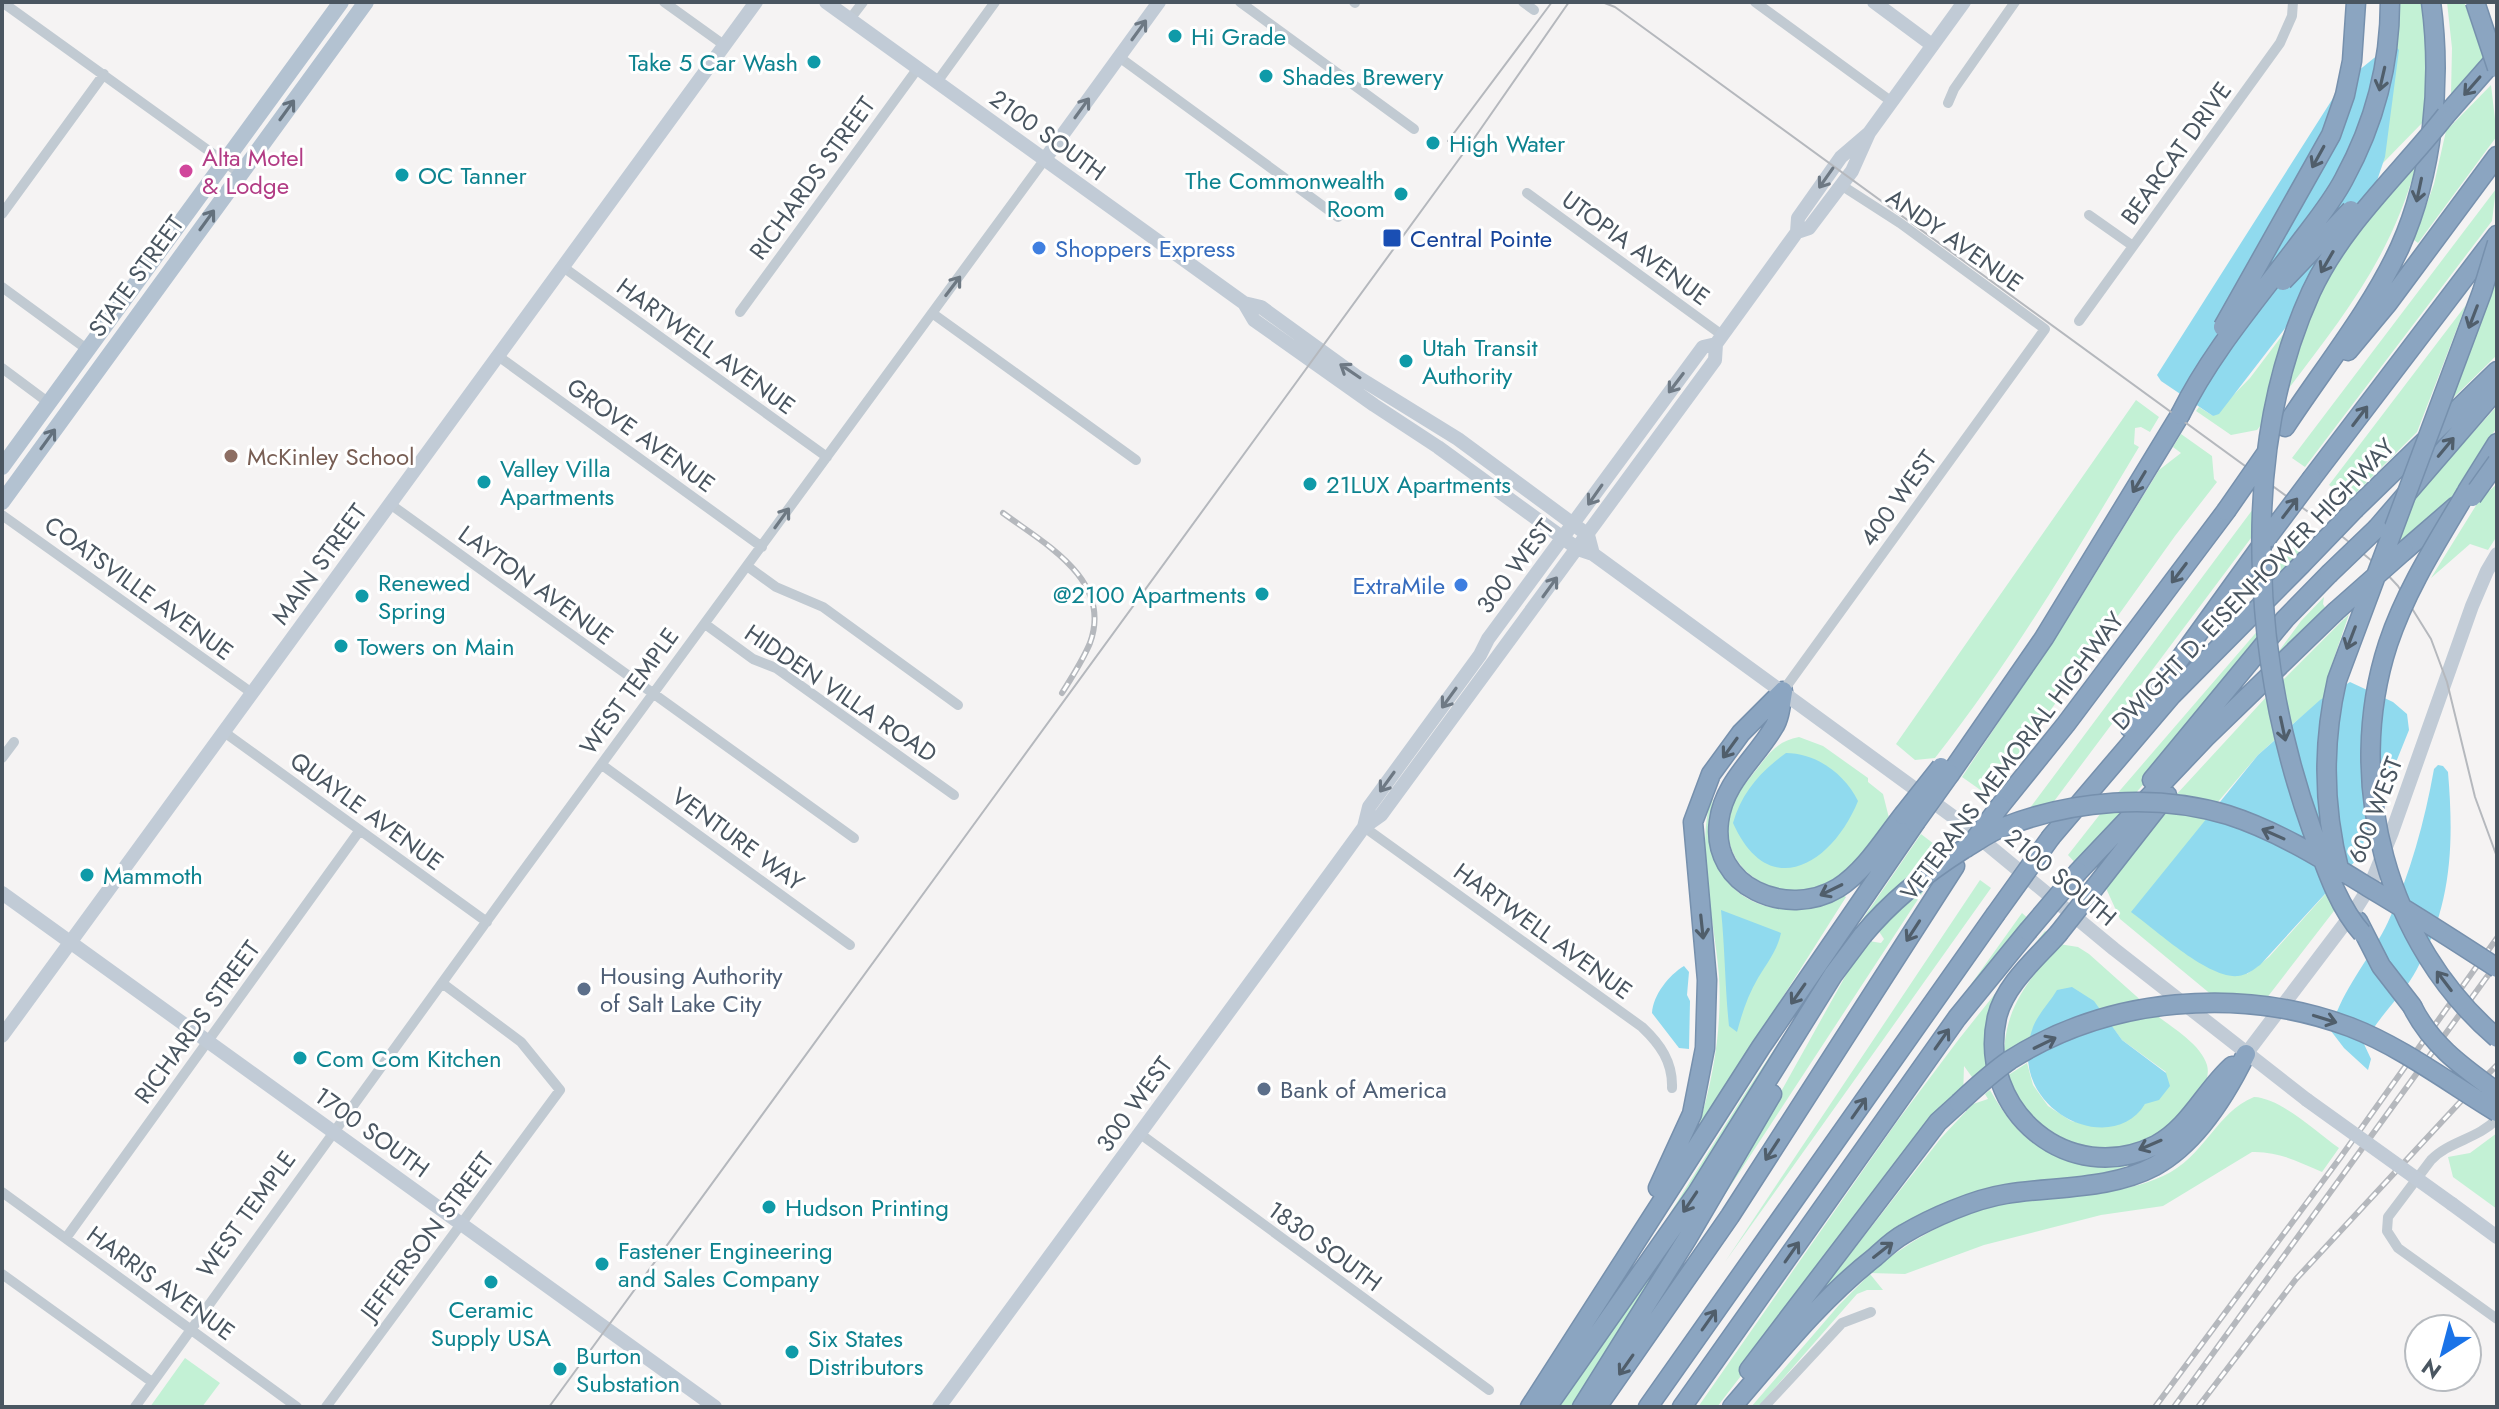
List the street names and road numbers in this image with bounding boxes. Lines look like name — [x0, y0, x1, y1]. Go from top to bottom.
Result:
street label: BEARCAT DRIVE — [2112, 74, 2240, 232]
street label: 2100 SOUTH — [983, 81, 1113, 189]
street label: RICHARDS STREET — [741, 89, 883, 267]
street label: ANDY AVENUE — [1879, 180, 2031, 300]
street label: UTOPIA AVENUE — [1555, 182, 1717, 314]
street label: STATE STREET — [80, 208, 192, 344]
street label: HARTWELL AVENUE — [609, 269, 803, 423]
street label: GROVE AVENUE — [560, 369, 722, 501]
street label: DWIGHT D. EISENHOWER HIGHWAY — [2103, 430, 2403, 738]
street label: 400 WEST — [1851, 443, 1945, 553]
street label: MAIN STREET — [263, 496, 375, 632]
street label: COATSVILLE AVENUE — [37, 507, 241, 669]
street label: 300 WEST — [1468, 511, 1562, 621]
street label: LAYTON AVENUE — [451, 517, 621, 653]
street label: VETERANS MEMORIAL HIGHWAY — [1892, 604, 2133, 908]
street label: HIDDEN VILLA ROAD — [738, 615, 944, 771]
street label: WEST TEMPLE — [571, 620, 687, 762]
street label: QUAYLE AVENUE — [283, 743, 451, 879]
street label: 600 WEST — [2339, 752, 2411, 868]
street label: VENTURE WAY — [664, 779, 812, 900]
street label: 2100 SOUTH — [1998, 820, 2124, 934]
street label: HARTWELL AVENUE — [1446, 854, 1640, 1008]
street label: RICHARDS STREET — [126, 933, 268, 1111]
street label: 300 WEST — [1087, 1049, 1181, 1159]
street label: 1700 SOUTH — [307, 1078, 437, 1186]
street label: WEST TEMPLE — [188, 1143, 304, 1285]
street label: JEFFERSON STREET — [350, 1144, 502, 1330]
street label: 1830 SOUTH — [1260, 1192, 1390, 1300]
street label: HARRIS AVENUE — [80, 1217, 242, 1349]

